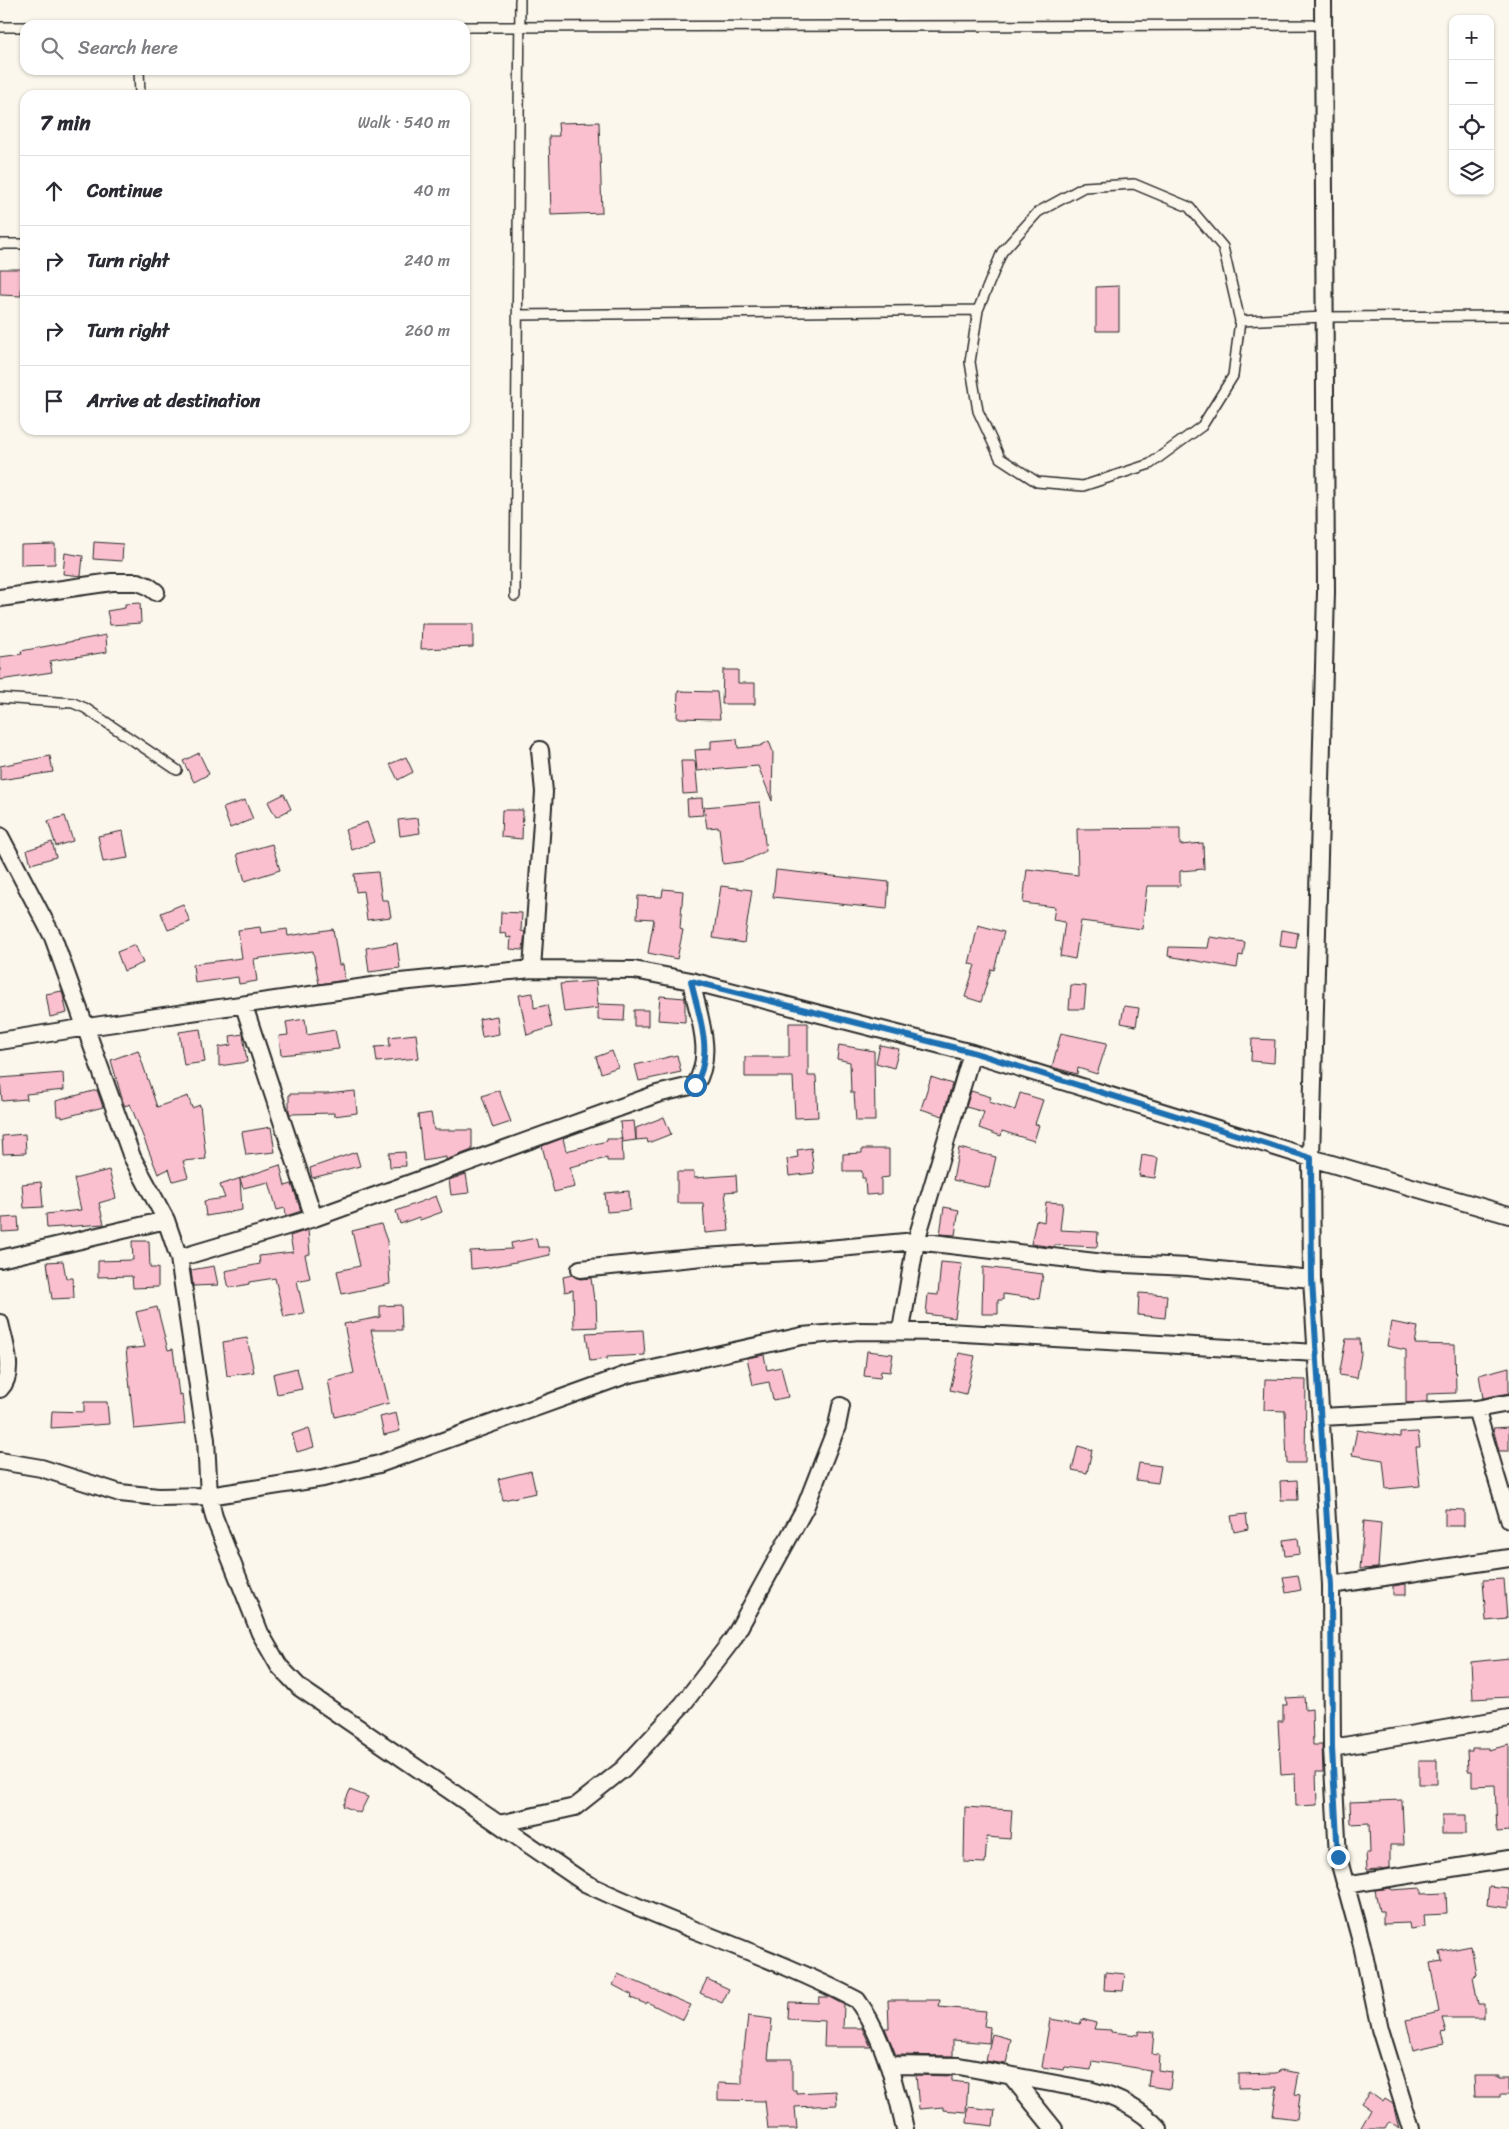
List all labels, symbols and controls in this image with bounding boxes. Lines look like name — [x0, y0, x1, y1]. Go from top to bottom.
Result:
map controls — [1449, 15, 1494, 195]
button: + — [1449, 15, 1494, 60]
search box — [20, 20, 470, 75]
text: Search here — [78, 31, 178, 64]
icon: search — [38, 34, 66, 62]
button: − — [1449, 60, 1494, 105]
text: 7 min — [40, 104, 91, 142]
button: locate — [1449, 105, 1494, 150]
text: Walk · 540 m — [358, 108, 450, 137]
button: layers — [1449, 150, 1494, 195]
text: Continue — [87, 174, 163, 207]
text: 40 m — [413, 176, 450, 205]
icon: ahead — [40, 177, 68, 205]
text: Turn right — [87, 244, 169, 277]
text: 240 m — [404, 246, 450, 275]
icon: right — [40, 247, 68, 275]
text: Turn right — [87, 314, 169, 347]
text: 260 m — [405, 316, 450, 345]
icon: right — [40, 317, 68, 345]
text: Arrive at destination — [87, 384, 260, 417]
icon: arrive — [40, 387, 68, 415]
route start — [684, 1074, 707, 1097]
route end — [1327, 1846, 1350, 1869]

